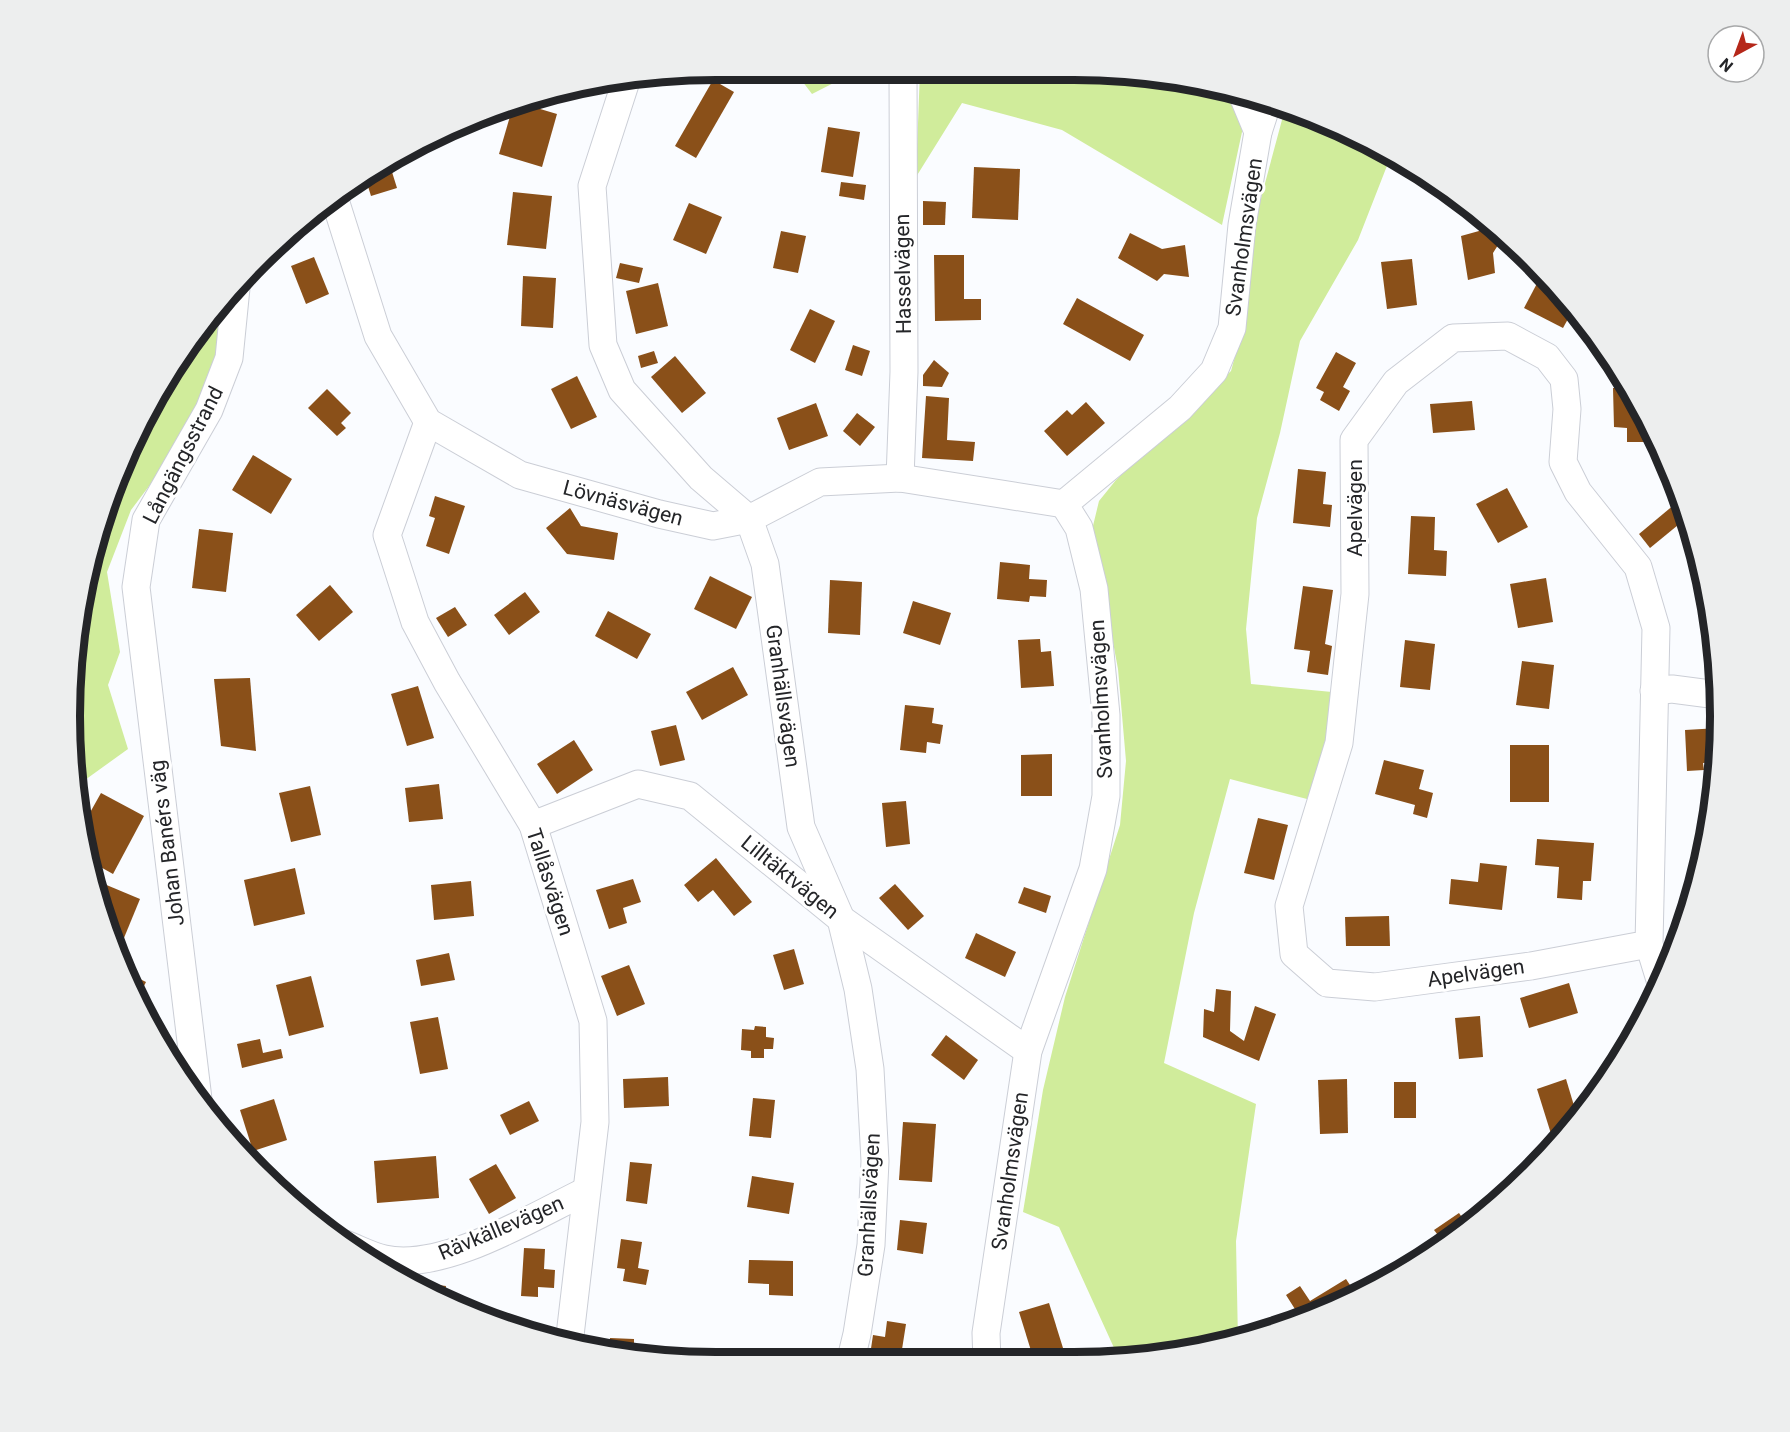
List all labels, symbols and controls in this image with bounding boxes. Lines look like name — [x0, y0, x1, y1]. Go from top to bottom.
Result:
north arrow — [1706, 24, 1766, 84]
text: N — [1716, 54, 1737, 76]
street label: Svanholmsvägen — [1221, 156, 1267, 318]
street label: Hasselvägen — [890, 214, 916, 334]
street label: Långängsstrand — [138, 382, 228, 528]
street label: Apelvägen — [1343, 459, 1367, 557]
street label: Lövnäsvägen — [560, 475, 686, 531]
street label: Svanholmsvägen — [1085, 619, 1117, 779]
street label: Granhällsvägen — [761, 623, 805, 769]
street label: Johan Banérs väg — [145, 759, 189, 927]
street label: Tallåsvägen — [521, 825, 579, 939]
street label: Lilltäktvägen — [736, 830, 844, 924]
street label: Apelvägen — [1426, 954, 1526, 992]
street label: Svanholmsvägen — [987, 1090, 1033, 1252]
street label: Granhällsvägen — [853, 1132, 885, 1278]
street label: Rävkällevägen — [435, 1191, 567, 1265]

